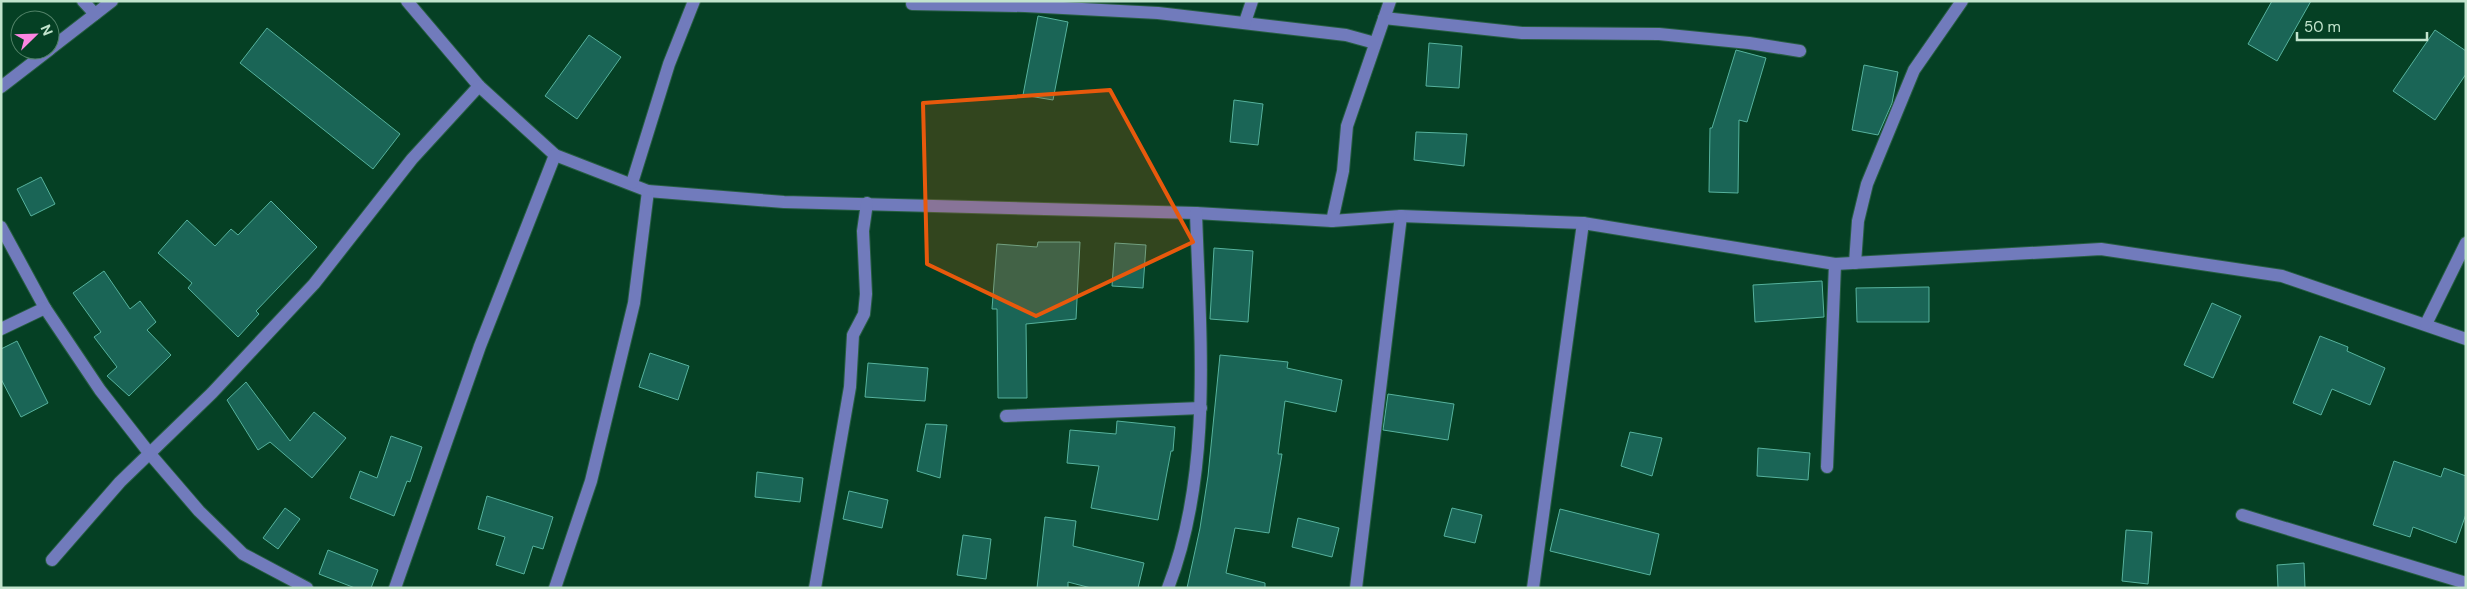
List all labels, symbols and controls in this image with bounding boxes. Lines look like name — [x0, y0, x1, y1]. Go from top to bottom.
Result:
north arrow — [10, 10, 60, 60]
scale bar — [2297, 10, 2427, 42]
text: 50 m — [2304, 17, 2341, 37]
text: N — [37, 22, 57, 38]

